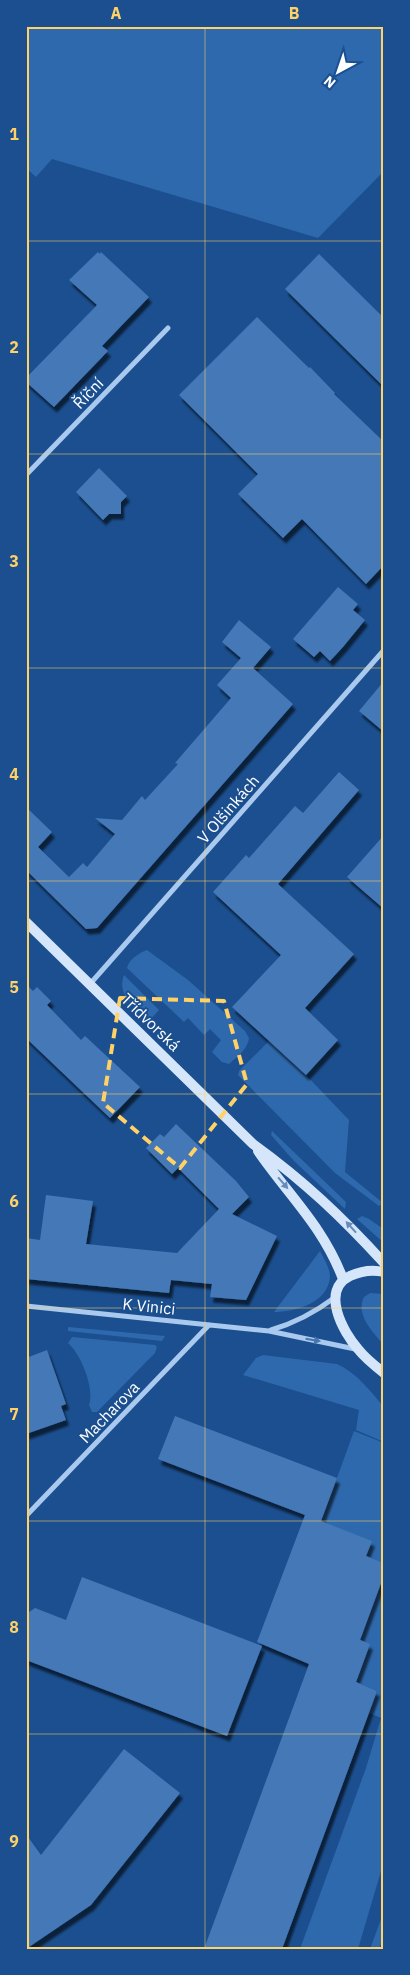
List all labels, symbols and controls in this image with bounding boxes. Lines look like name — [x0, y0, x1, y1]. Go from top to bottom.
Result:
text: A — [111, 3, 122, 23]
text: B — [289, 3, 300, 23]
north arrow — [312, 48, 362, 98]
text: N — [320, 72, 339, 92]
text: 1 — [9, 124, 19, 144]
text: 2 — [9, 337, 19, 357]
street label: Říční — [69, 373, 107, 413]
text: 3 — [9, 551, 19, 571]
text: 4 — [9, 764, 19, 784]
street label: V Olšinkách — [193, 771, 263, 847]
text: 5 — [9, 977, 19, 997]
street label: Třídvorská — [117, 989, 185, 1056]
one-way arrow — [277, 1176, 288, 1189]
text: 6 — [9, 1191, 19, 1211]
one-way arrow — [345, 1222, 357, 1234]
street label: K Vinici — [122, 1293, 176, 1319]
one-way arrow — [306, 1337, 322, 1345]
street label: Macharova — [75, 1377, 144, 1447]
text: 7 — [9, 1404, 19, 1424]
text: 8 — [9, 1617, 19, 1637]
text: 9 — [9, 1831, 19, 1851]

